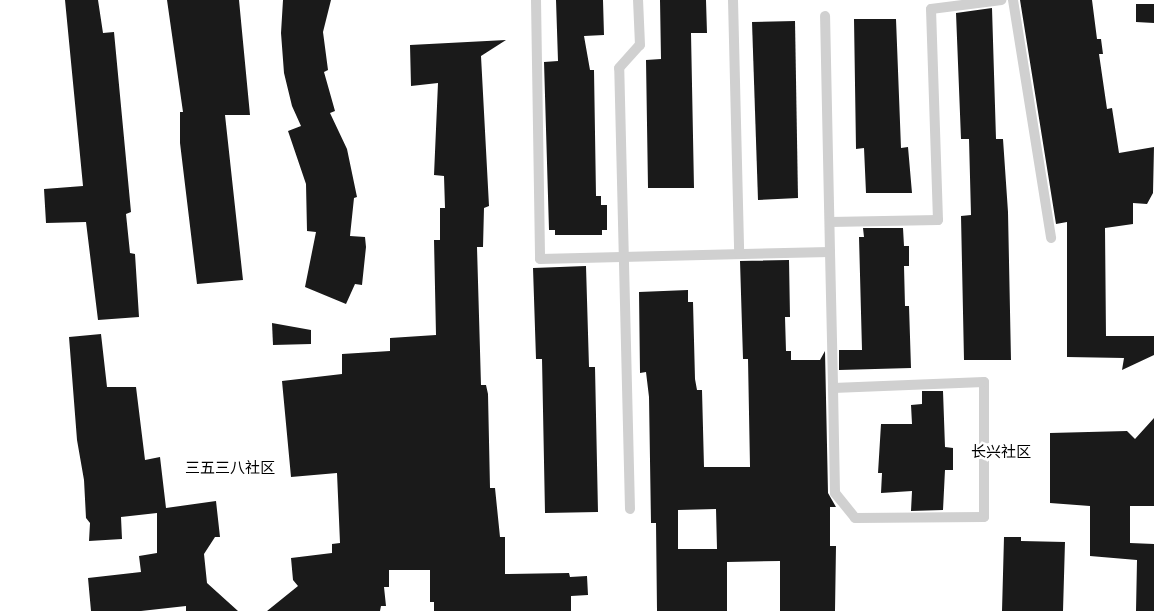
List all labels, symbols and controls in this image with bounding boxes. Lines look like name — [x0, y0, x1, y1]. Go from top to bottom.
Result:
district label: 长兴社区 — [971, 443, 1031, 461]
district label: 三五三八社区 — [185, 459, 275, 477]

